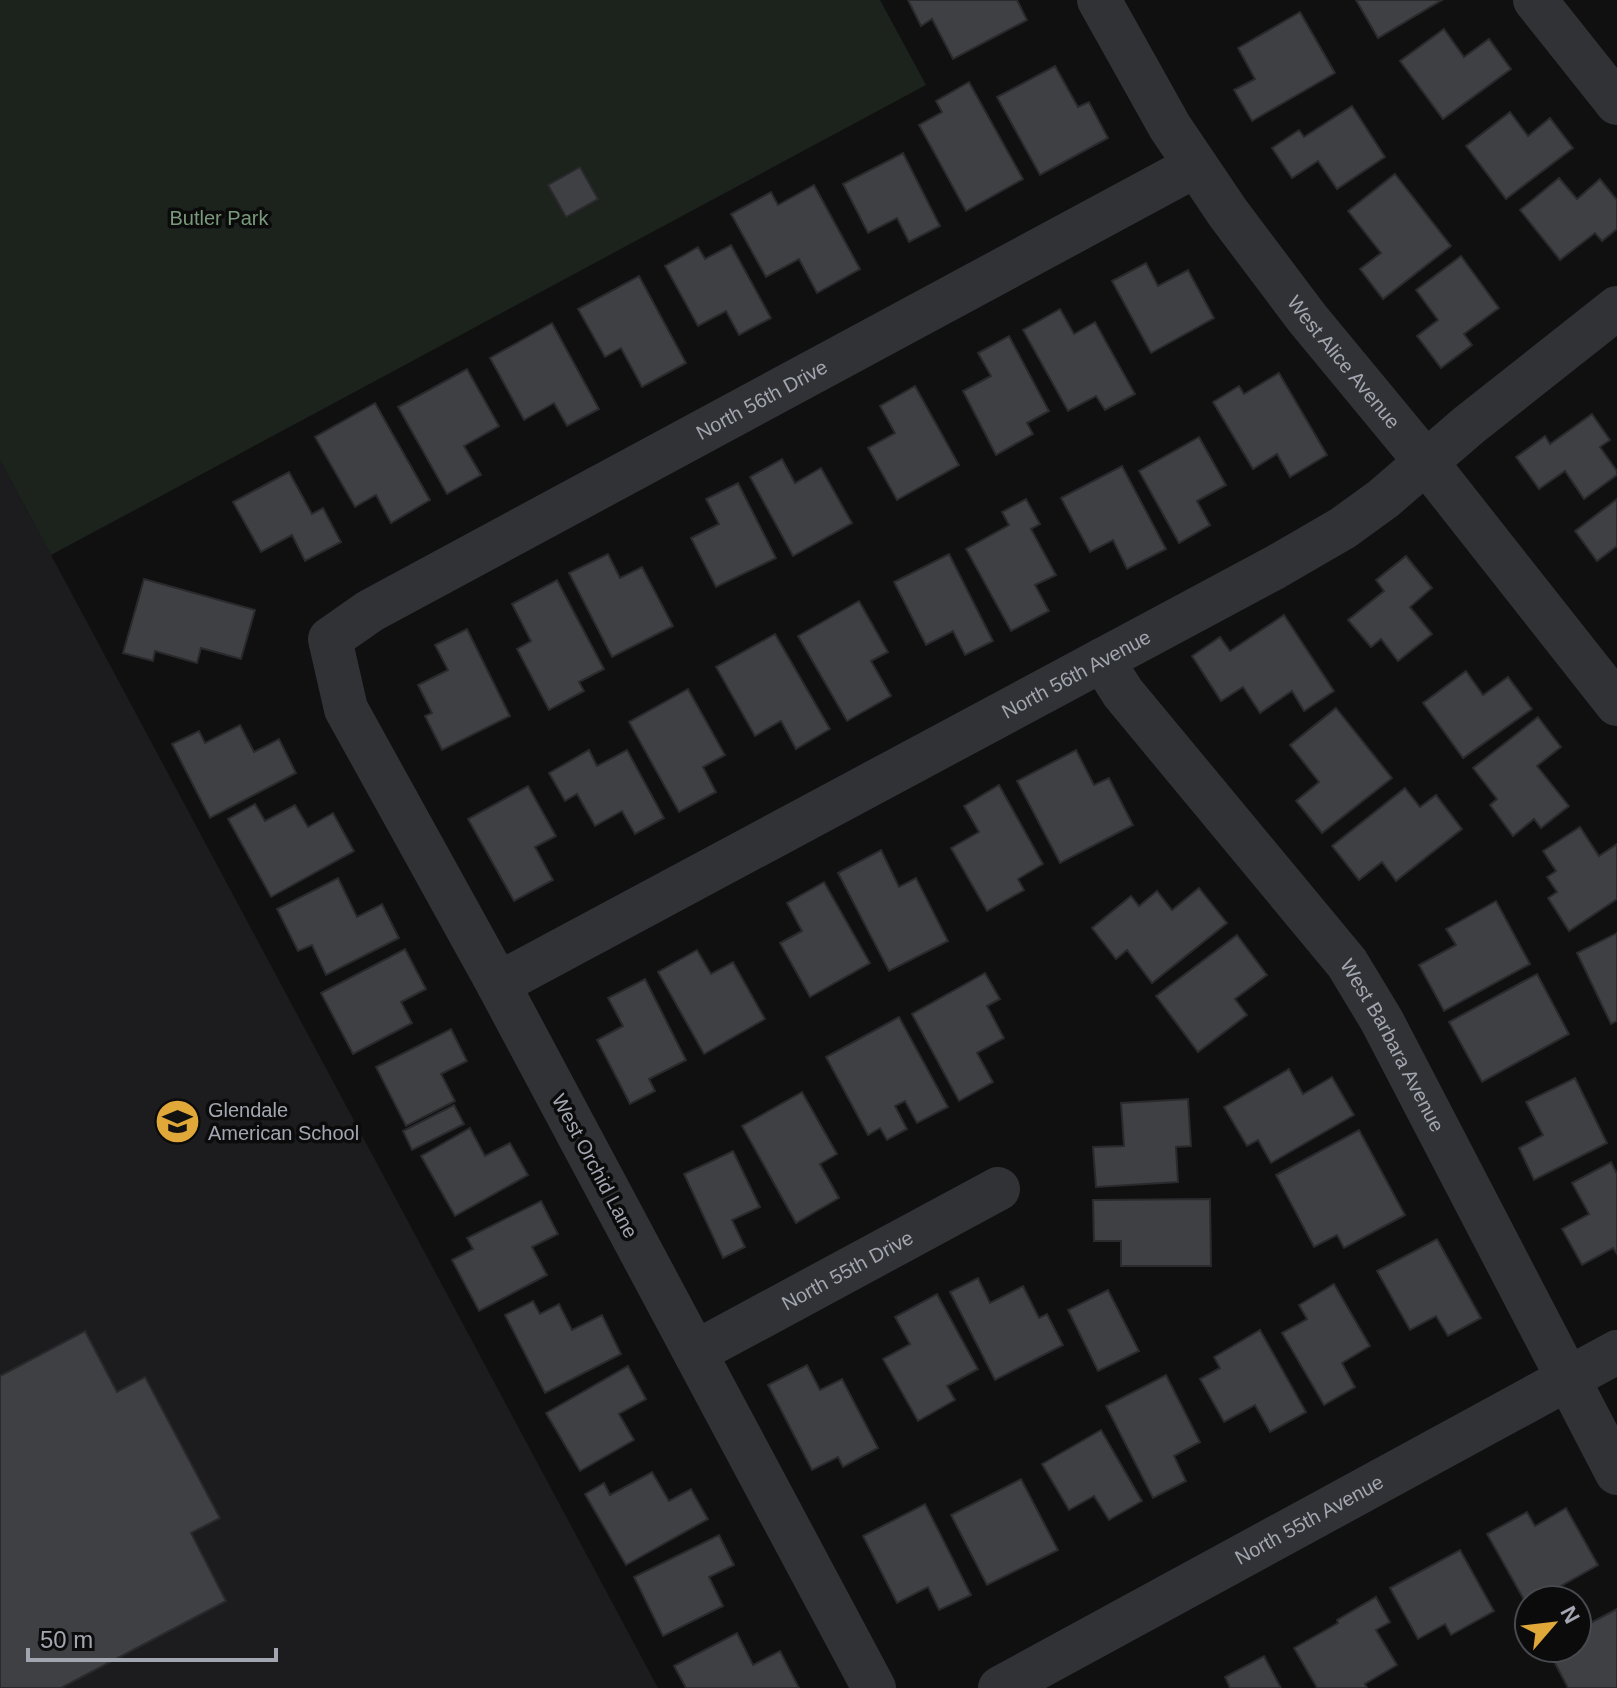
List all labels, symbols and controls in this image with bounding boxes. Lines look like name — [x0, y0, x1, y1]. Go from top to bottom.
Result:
park label: Butler Park — [170, 207, 269, 229]
street label: West Alice Avenue — [1283, 291, 1405, 433]
street label: North 56th Drive — [692, 355, 831, 444]
street label: North 56th Avenue — [998, 625, 1154, 723]
street label: West Barbara Avenue — [1336, 955, 1449, 1135]
street label: West Orchid Lane — [548, 1090, 642, 1242]
school or university icon: Glendale American School — [153, 1098, 201, 1146]
place label: Glendale American School — [208, 1099, 359, 1144]
street label: North 55th Drive — [778, 1226, 917, 1315]
street label: North 55th Avenue — [1231, 1470, 1387, 1569]
north arrow — [1513, 1584, 1593, 1664]
text: N — [1555, 1602, 1585, 1628]
scale bar — [28, 1612, 276, 1662]
text: 50 m — [40, 1626, 93, 1653]

